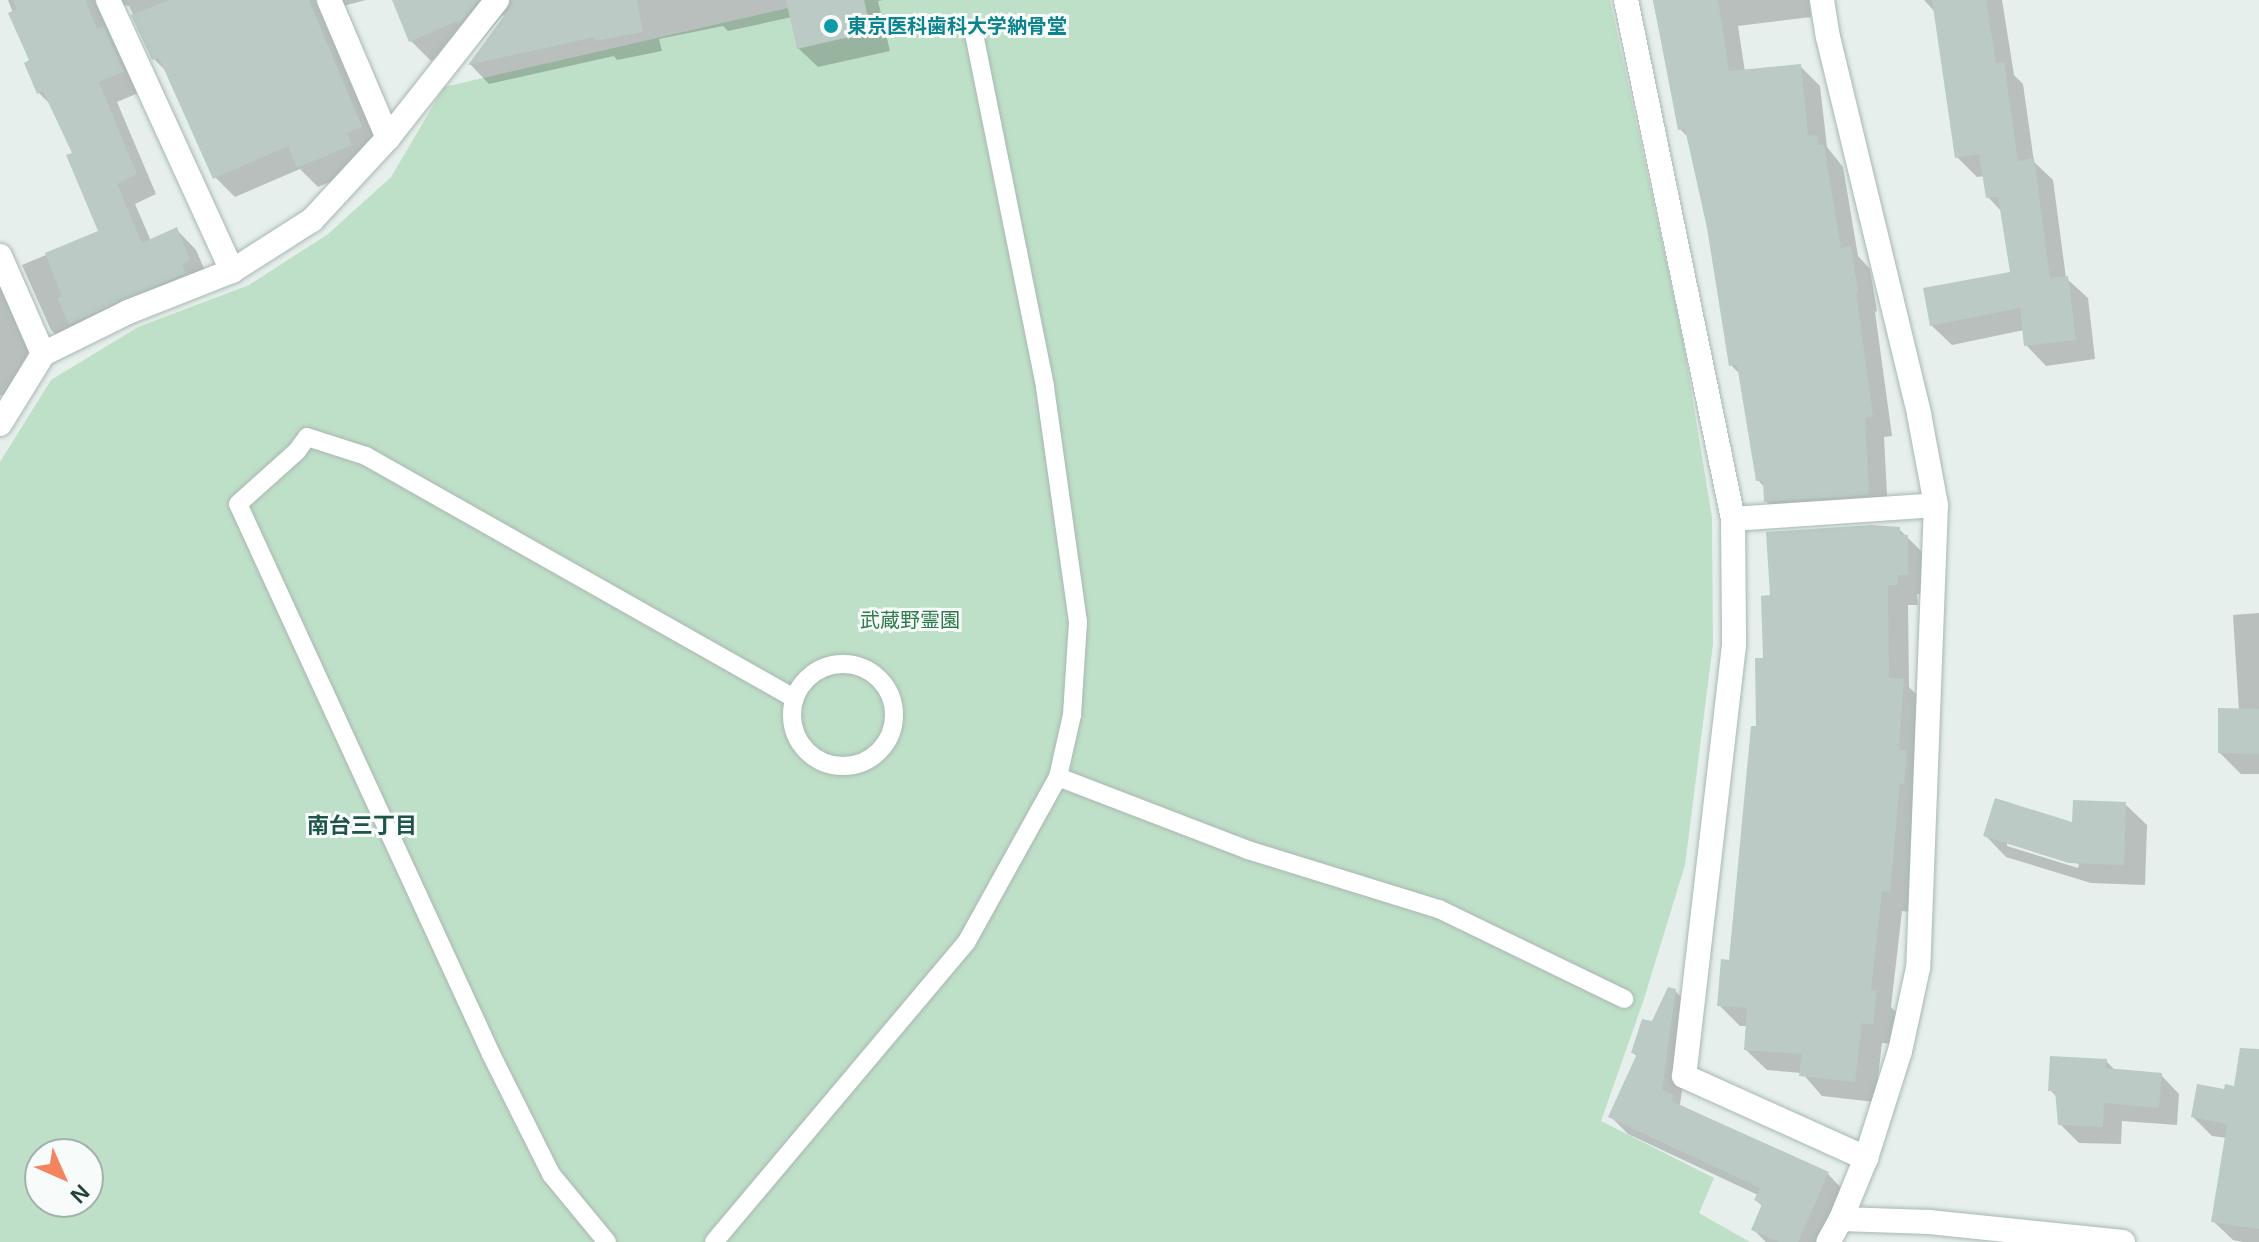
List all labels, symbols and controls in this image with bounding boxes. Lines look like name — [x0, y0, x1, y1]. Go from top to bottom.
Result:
place label: 東京医科歯科大学納骨堂 — [847, 14, 1067, 38]
marker: 東京医科歯科大学納骨堂 — [822, 17, 840, 35]
park label: 武蔵野霊園 — [860, 608, 960, 632]
district label: 南台三丁目 — [307, 813, 417, 839]
north arrow — [24, 1138, 104, 1218]
text: N — [65, 1179, 94, 1208]

